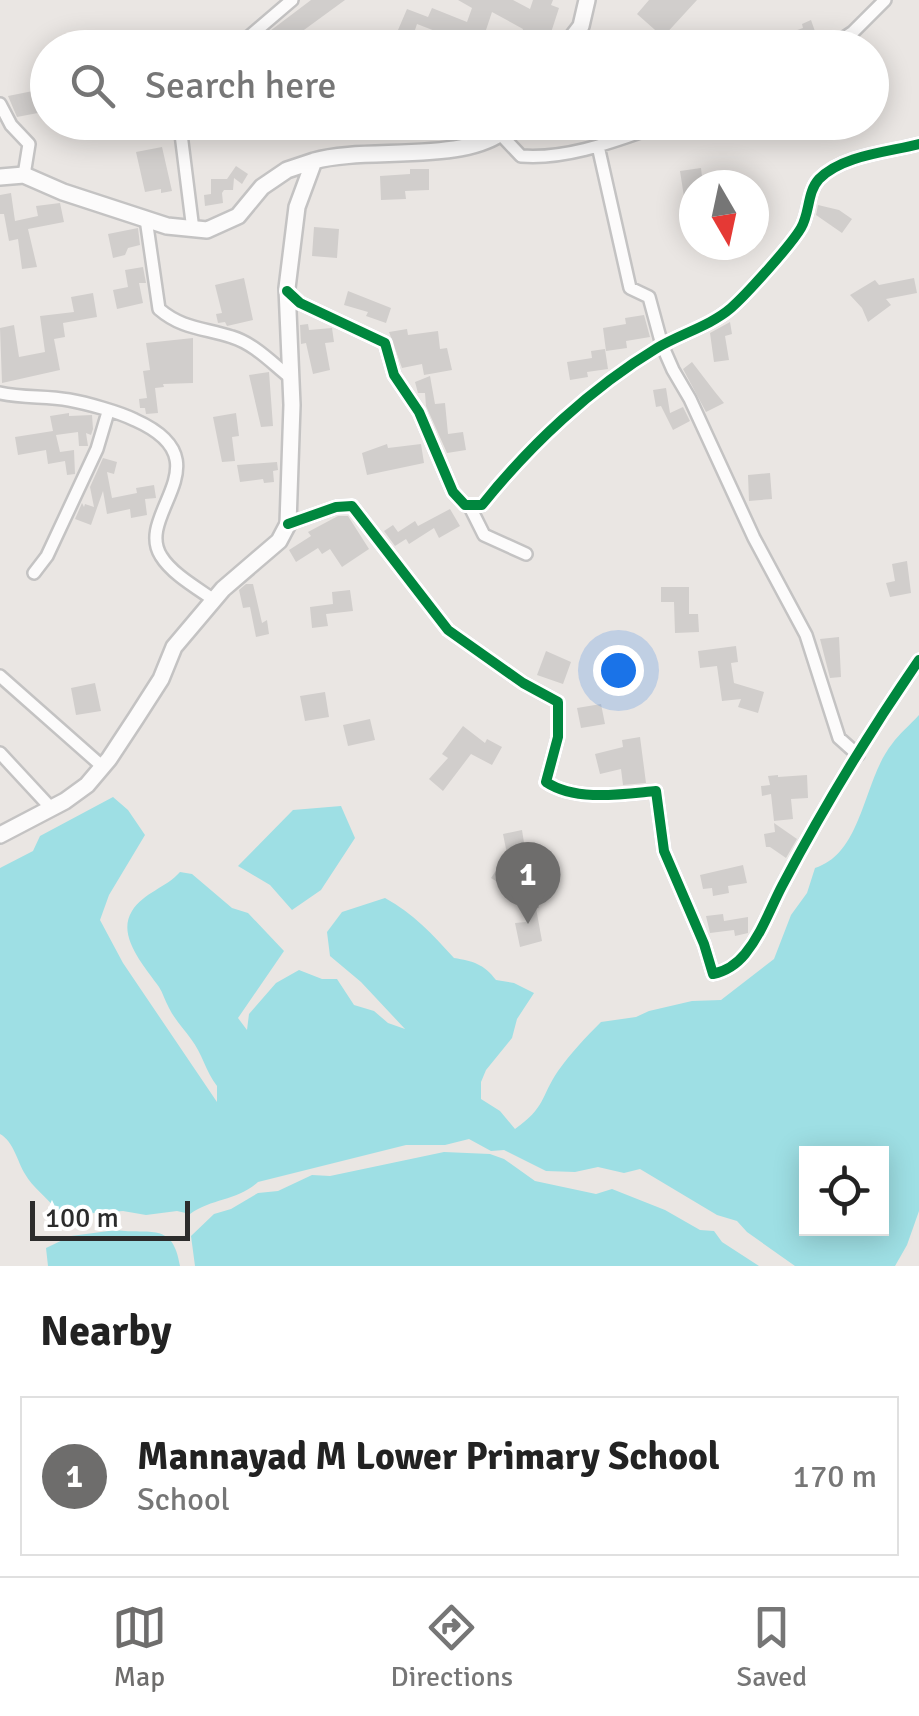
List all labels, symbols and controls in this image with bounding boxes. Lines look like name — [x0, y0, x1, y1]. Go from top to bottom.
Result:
search box — [30, 30, 889, 140]
icon: search — [65, 58, 120, 113]
text: Search here — [145, 62, 337, 109]
north arrow — [679, 170, 769, 260]
your location — [593, 645, 644, 696]
pin: 1 — [496, 842, 560, 924]
map controls — [799, 1146, 889, 1236]
button: locate — [799, 1146, 889, 1236]
scale bar — [30, 1196, 190, 1240]
text: 100 m — [45, 1201, 119, 1235]
text: Nearby — [40, 1306, 172, 1357]
text: Mannayad M Lower Primary School — [137, 1433, 720, 1480]
text: 1 — [66, 1457, 83, 1496]
text: 170 m — [793, 1457, 877, 1496]
text: School — [137, 1480, 230, 1519]
tab: Map — [112, 1600, 167, 1694]
tab: Directions — [391, 1600, 513, 1694]
tab: Saved — [737, 1600, 807, 1694]

